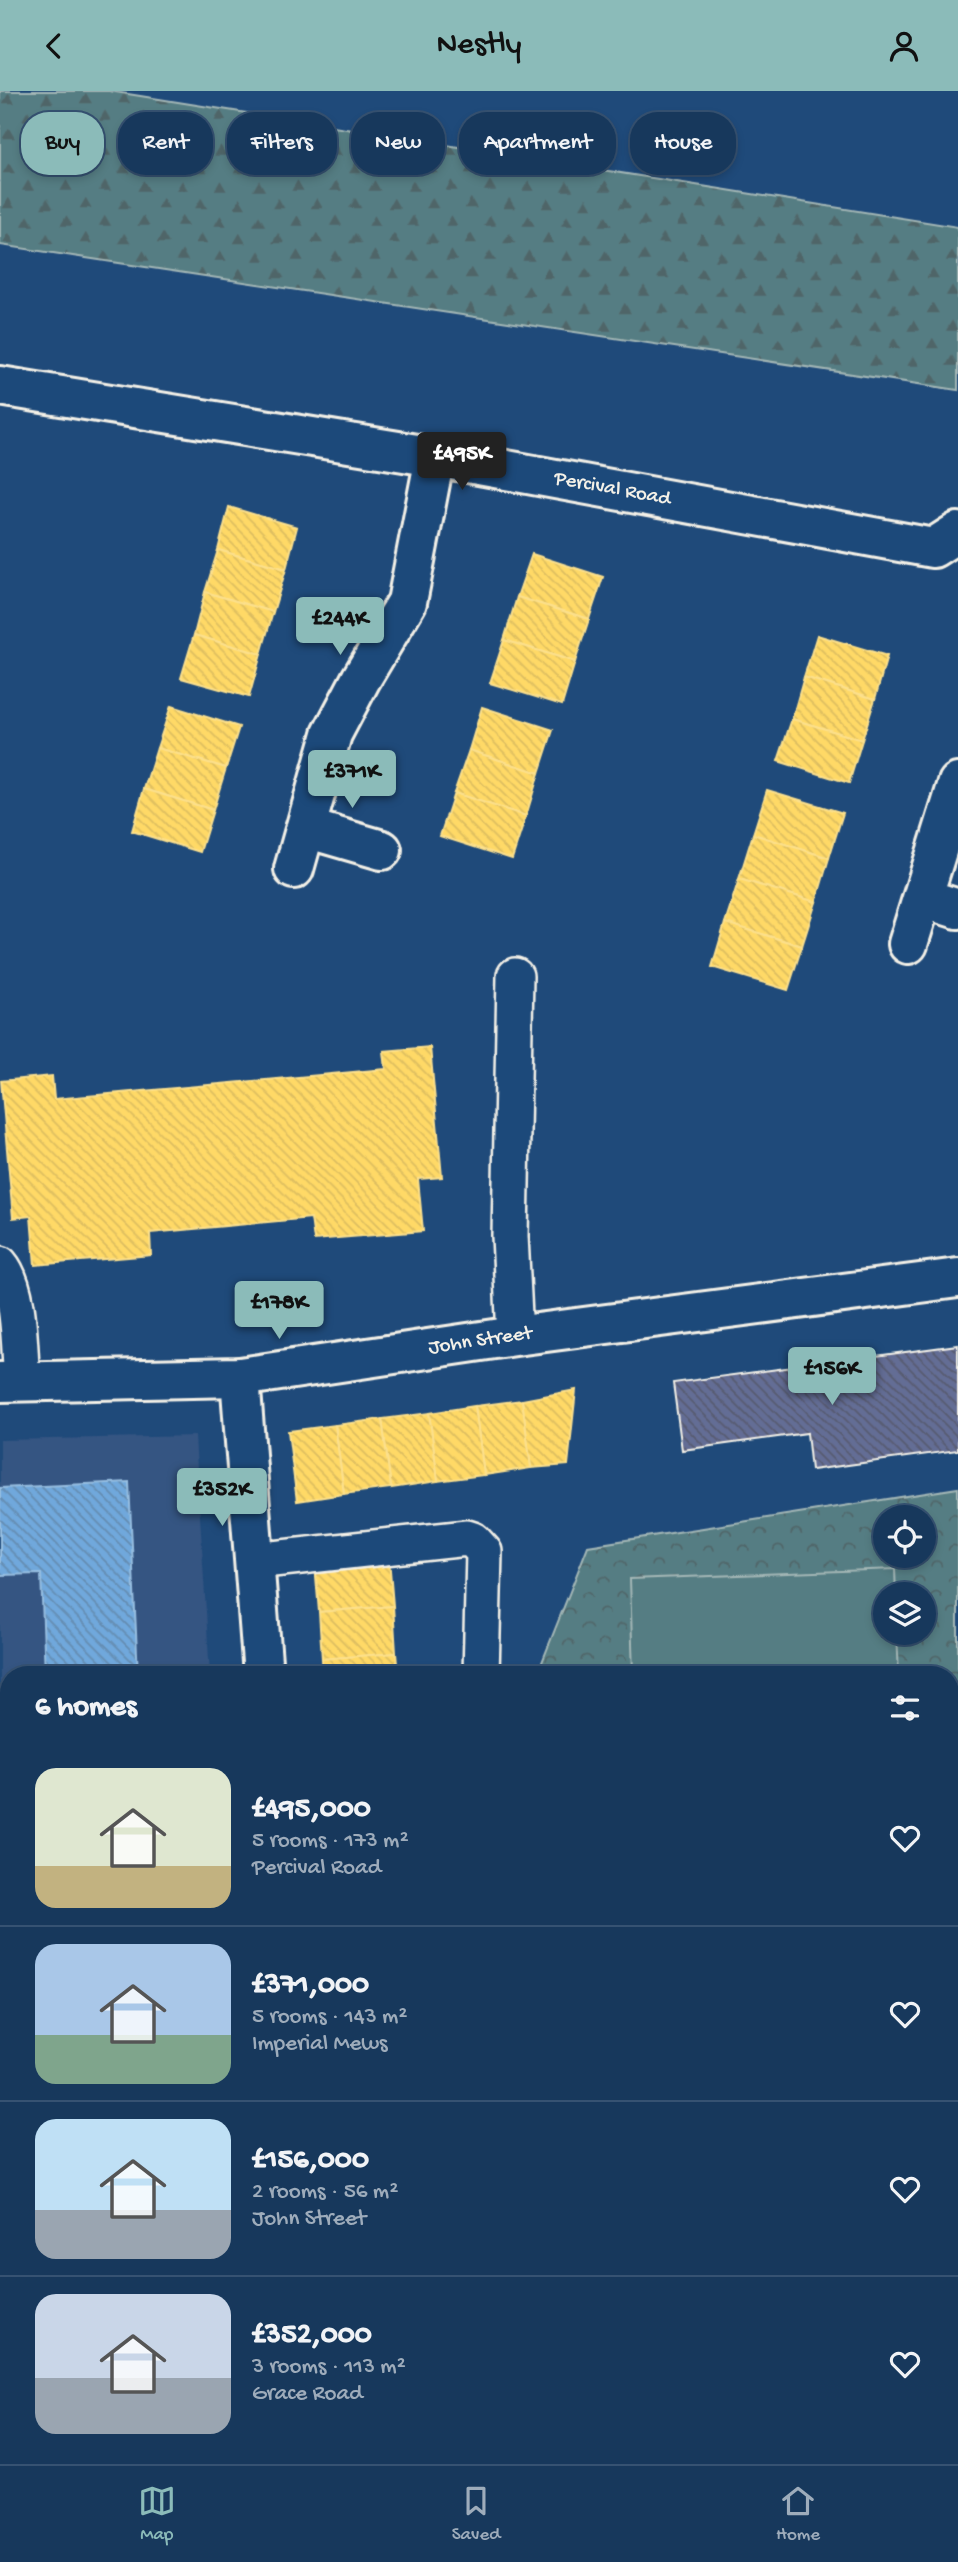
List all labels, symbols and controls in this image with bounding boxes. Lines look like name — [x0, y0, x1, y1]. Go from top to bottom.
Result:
icon: back — [35, 27, 73, 65]
text: Nestly — [436, 27, 522, 65]
icon: person — [885, 27, 923, 65]
chip: Buy — [21, 112, 104, 175]
chip: Rent — [118, 112, 213, 175]
chip: Filters — [227, 112, 337, 175]
chip: New — [351, 112, 445, 175]
chip: Apartment — [459, 112, 616, 175]
chip: House — [630, 112, 736, 175]
pin: £495K — [413, 433, 511, 492]
text: £495K — [433, 441, 491, 468]
street label: Percival Road — [551, 466, 674, 513]
pin: £244K — [291, 597, 389, 657]
text: £244K — [312, 606, 368, 633]
pin: £371K — [303, 751, 401, 810]
text: £371K — [324, 759, 380, 786]
pin: £178K — [230, 1281, 328, 1341]
text: £178K — [251, 1290, 307, 1317]
street label: John Street — [427, 1321, 536, 1361]
pin: £156K — [783, 1347, 881, 1407]
text: £156K — [804, 1356, 860, 1383]
pin: £352K — [173, 1469, 271, 1528]
text: £352K — [193, 1477, 251, 1504]
map controls — [873, 1505, 936, 1645]
button: locate — [873, 1505, 936, 1568]
button: layers — [873, 1582, 936, 1645]
icon: filters — [886, 1689, 924, 1727]
text: 6 homes — [35, 1691, 137, 1726]
text: £495,000 — [252, 1793, 371, 1828]
icon: home — [91, 1796, 175, 1880]
icon: heart — [886, 1819, 924, 1857]
text: 5 rooms · 173 m² — [252, 1828, 409, 1855]
text: Percival Road — [252, 1855, 381, 1882]
text: £371,000 — [252, 1969, 369, 2004]
icon: home — [91, 1972, 175, 2056]
icon: heart — [886, 1995, 924, 2033]
text: 5 rooms · 143 m² — [252, 2004, 407, 2031]
text: Imperial Mews — [252, 2031, 388, 2058]
text: £156,000 — [252, 2144, 369, 2179]
icon: home — [91, 2147, 175, 2231]
icon: heart — [886, 2170, 924, 2208]
text: 2 rooms · 56 m² — [252, 2179, 398, 2206]
text: John Street — [252, 2206, 366, 2233]
text: £352,000 — [252, 2319, 372, 2354]
icon: home — [91, 2322, 175, 2406]
icon: heart — [886, 2345, 924, 2383]
text: 3 rooms · 113 m² — [252, 2354, 406, 2381]
text: Grace Road — [252, 2381, 363, 2408]
tab: Map — [138, 2482, 176, 2547]
tab: Saved — [452, 2482, 500, 2547]
tab: Home — [776, 2482, 820, 2547]

